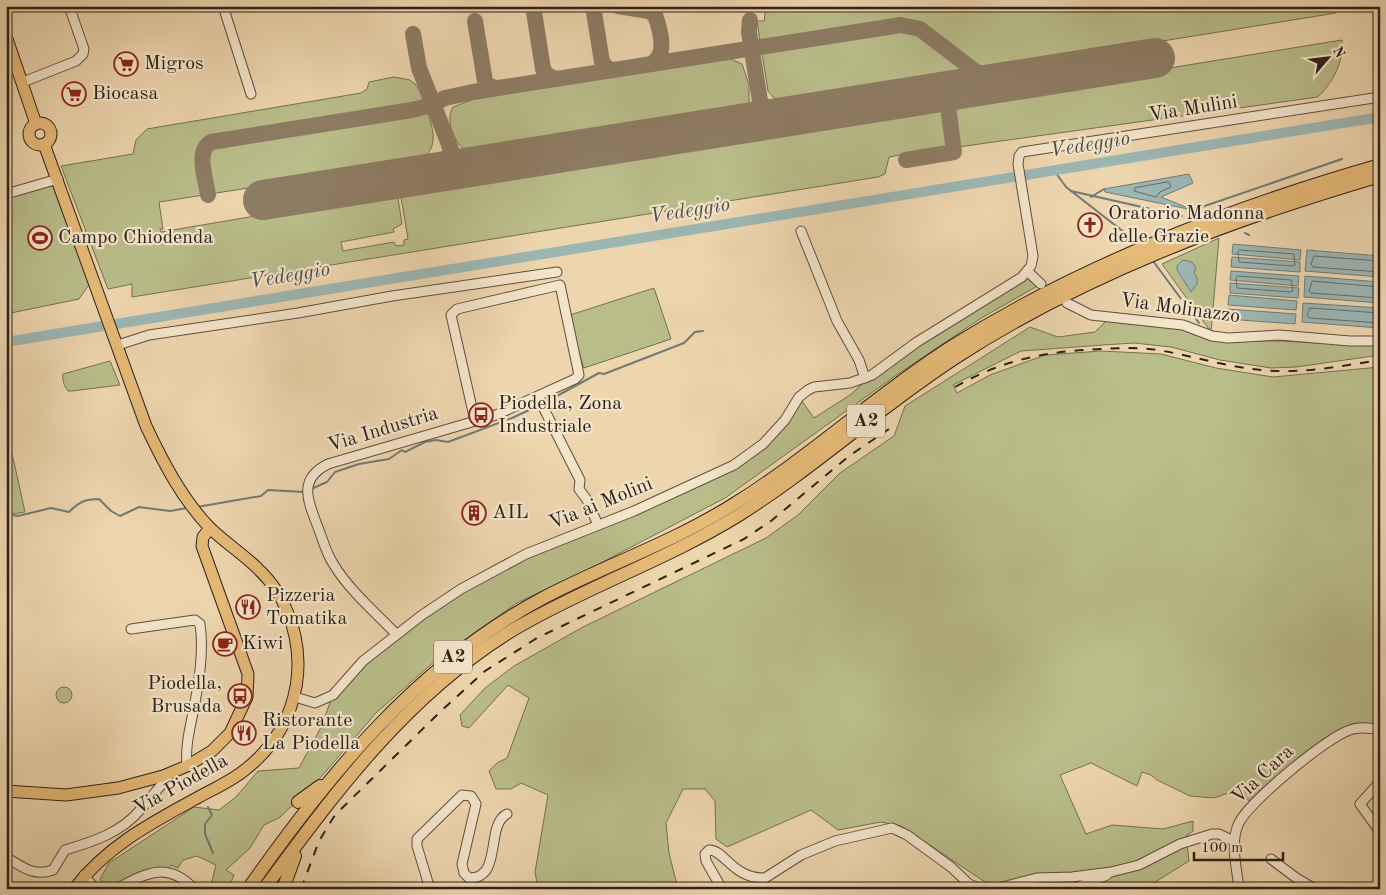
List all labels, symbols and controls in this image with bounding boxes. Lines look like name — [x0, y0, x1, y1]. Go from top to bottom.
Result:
north arrow — [1304, 32, 1354, 82]
text: N — [1330, 44, 1347, 61]
supermarket icon: Migros — [113, 51, 139, 77]
place label: Migros — [144, 54, 204, 74]
supermarket icon: Biocasa — [61, 81, 87, 107]
place label: Biocasa — [92, 84, 158, 104]
street label: Via Mulini — [1147, 92, 1239, 126]
water label: Vedeggio — [1048, 128, 1132, 162]
water label: Vedeggio — [648, 194, 732, 228]
place label: Oratorio Madonna delle Grazie — [1108, 204, 1265, 247]
church icon: Oratorio Madonna delle Grazie — [1077, 212, 1103, 238]
sports icon: Campo Chiodenda — [27, 225, 53, 251]
place label: Campo Chiodenda — [58, 228, 214, 248]
water label: Vedeggio — [248, 259, 332, 293]
street label: Via Molinazzo — [1119, 291, 1241, 327]
place label: Piodella, Zona Industriale — [498, 394, 622, 437]
bus stop icon: Piodella, Zona Industriale — [468, 402, 494, 428]
street label: Via Industria — [325, 404, 441, 456]
road number: A2 — [847, 404, 885, 438]
street label: Via ai Molini — [546, 474, 656, 534]
building icon: AIL — [461, 500, 487, 526]
place label: AIL — [492, 503, 529, 523]
place label: Pizzeria Tomatika — [266, 586, 347, 629]
restaurant icon: Pizzeria Tomatika — [235, 594, 261, 620]
cafe icon: Kiwi — [212, 631, 238, 657]
place label: Kiwi — [242, 634, 283, 654]
road number: A2 — [434, 640, 472, 674]
place label: Piodella, Brusada — [147, 674, 222, 717]
bus stop icon: Piodella, Brusada — [227, 683, 253, 709]
place label: Ristorante La Piodella — [262, 711, 360, 754]
restaurant icon: Ristorante La Piodella — [231, 720, 257, 746]
street label: Via Cara — [1228, 741, 1298, 809]
street label: Via Piodella — [130, 751, 232, 819]
scale bar — [1194, 830, 1282, 862]
text: 100 m — [1201, 841, 1243, 856]

